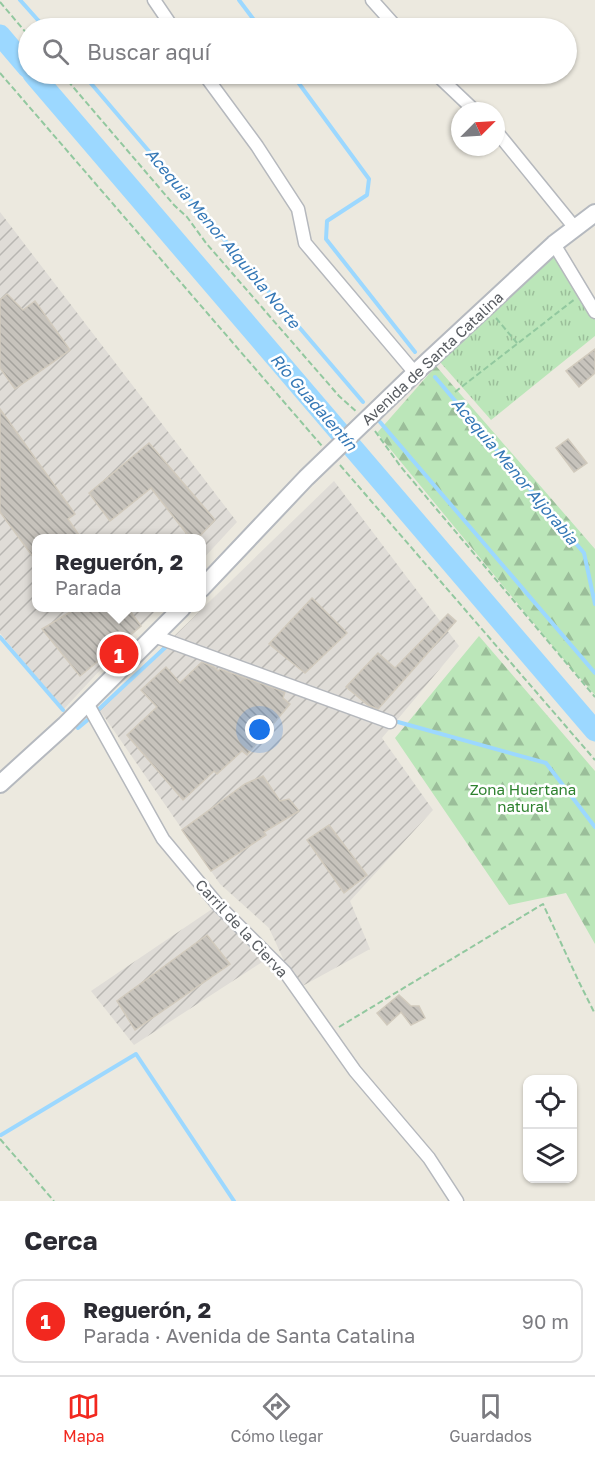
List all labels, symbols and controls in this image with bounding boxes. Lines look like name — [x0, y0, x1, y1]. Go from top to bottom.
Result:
search box — [18, 18, 577, 84]
icon: search — [39, 35, 72, 68]
text: Buscar aquí — [87, 38, 210, 65]
north arrow — [451, 102, 505, 156]
water label: Acequia Menor Alquibla Norte — [142, 144, 305, 334]
street label: Avenida de Santa Catalina — [357, 288, 507, 428]
water label: Río Guadalentín — [266, 349, 362, 456]
water label: Acequia Menor Aljorabia — [448, 393, 583, 549]
popup — [32, 534, 206, 612]
text: Reguerón, 2 — [55, 548, 183, 575]
text: Parada — [55, 575, 122, 599]
pin: 1 — [100, 632, 138, 676]
your location — [245, 715, 274, 744]
park label: Zona Huertana natural — [470, 780, 576, 815]
street label: Carril de la Cierva — [192, 875, 292, 981]
map controls — [523, 1075, 577, 1183]
button: locate — [523, 1075, 577, 1129]
button: layers — [523, 1129, 577, 1183]
text: Cerca — [24, 1225, 98, 1256]
text: Reguerón, 2 — [83, 1296, 211, 1323]
text: 1 — [40, 1309, 51, 1333]
text: 90 m — [522, 1309, 569, 1333]
text: Parada · Avenida de Santa Catalina — [83, 1323, 415, 1347]
tab: Mapa — [63, 1390, 105, 1446]
tab: Cómo llegar — [231, 1390, 323, 1446]
tab: Guardados — [449, 1390, 532, 1446]

